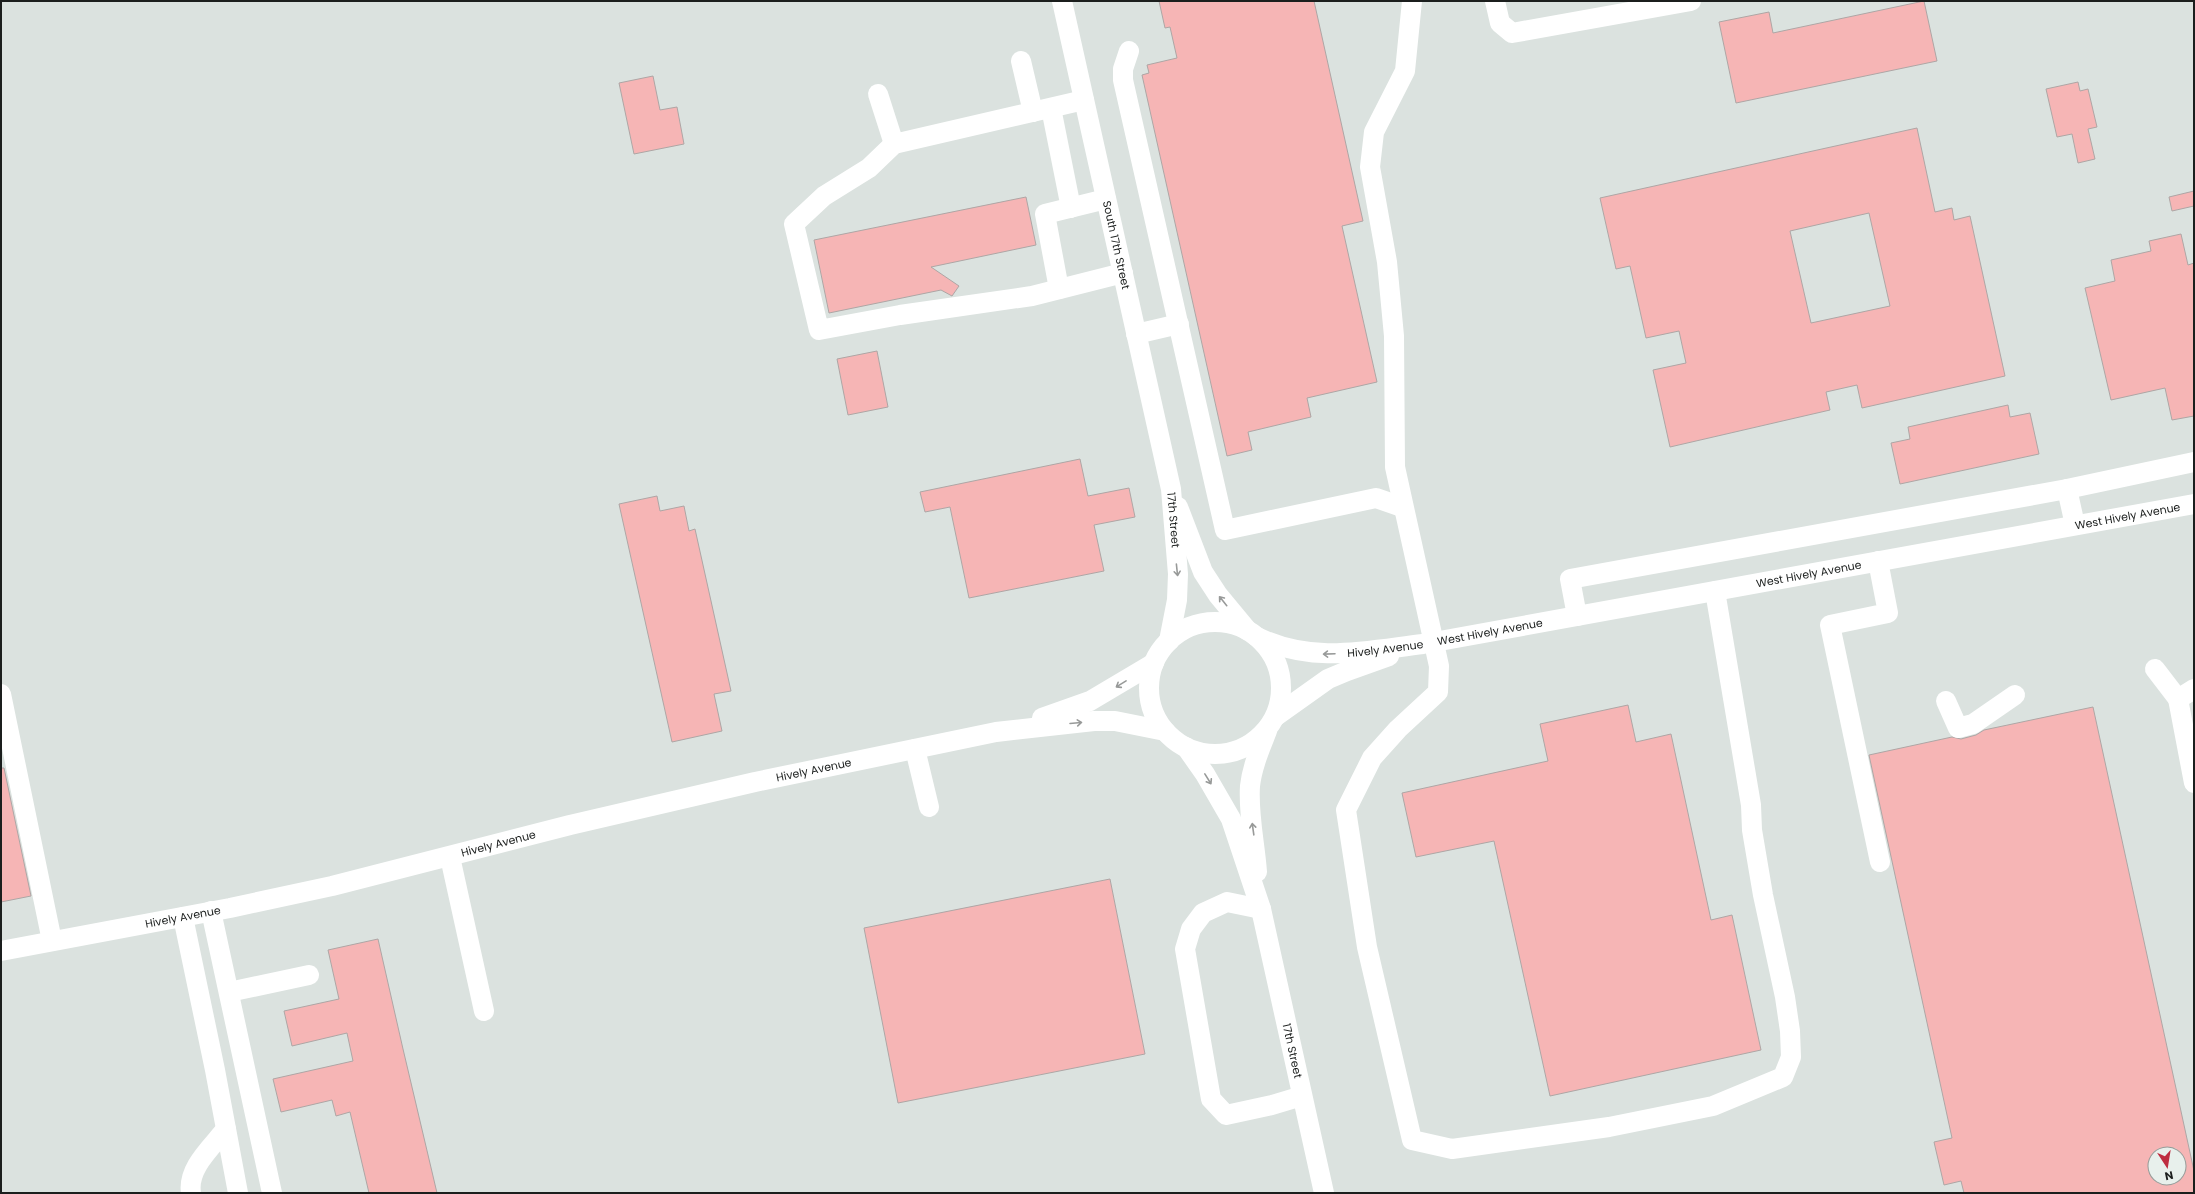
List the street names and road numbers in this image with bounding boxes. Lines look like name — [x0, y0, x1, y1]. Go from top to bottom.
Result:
street label: South 17th Street — [1099, 199, 1134, 291]
street label: 17th Street — [1163, 491, 1184, 548]
street label: West Hively Avenue — [2074, 499, 2182, 533]
street label: West Hively Avenue — [1755, 557, 1863, 591]
street label: West Hively Avenue — [1436, 614, 1544, 649]
street label: Hively Avenue — [1347, 636, 1424, 661]
street label: Hively Avenue — [775, 754, 853, 785]
street label: Hively Avenue — [459, 826, 538, 861]
street label: Hively Avenue — [144, 902, 222, 932]
street label: 17th Street — [1279, 1022, 1306, 1080]

